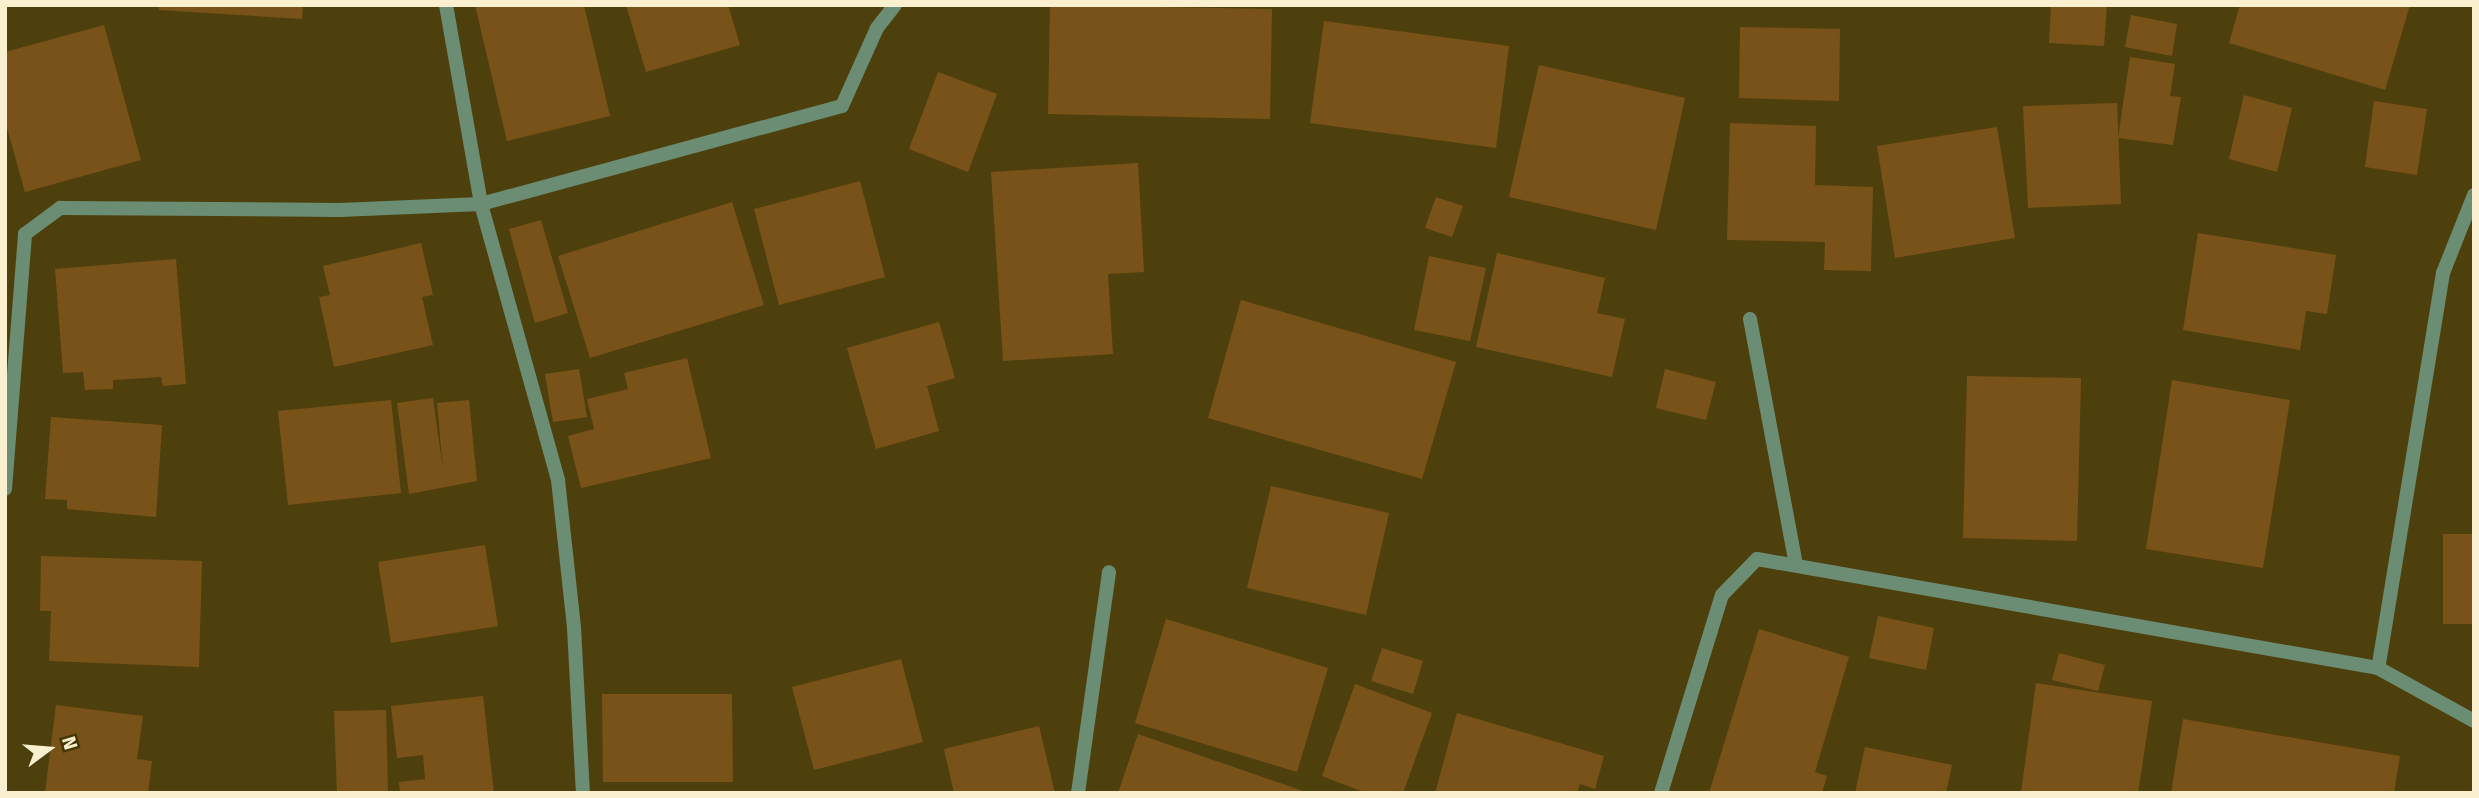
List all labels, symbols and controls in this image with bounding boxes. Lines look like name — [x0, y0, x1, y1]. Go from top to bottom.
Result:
north arrow — [14, 714, 84, 784]
text: N — [57, 734, 82, 752]

